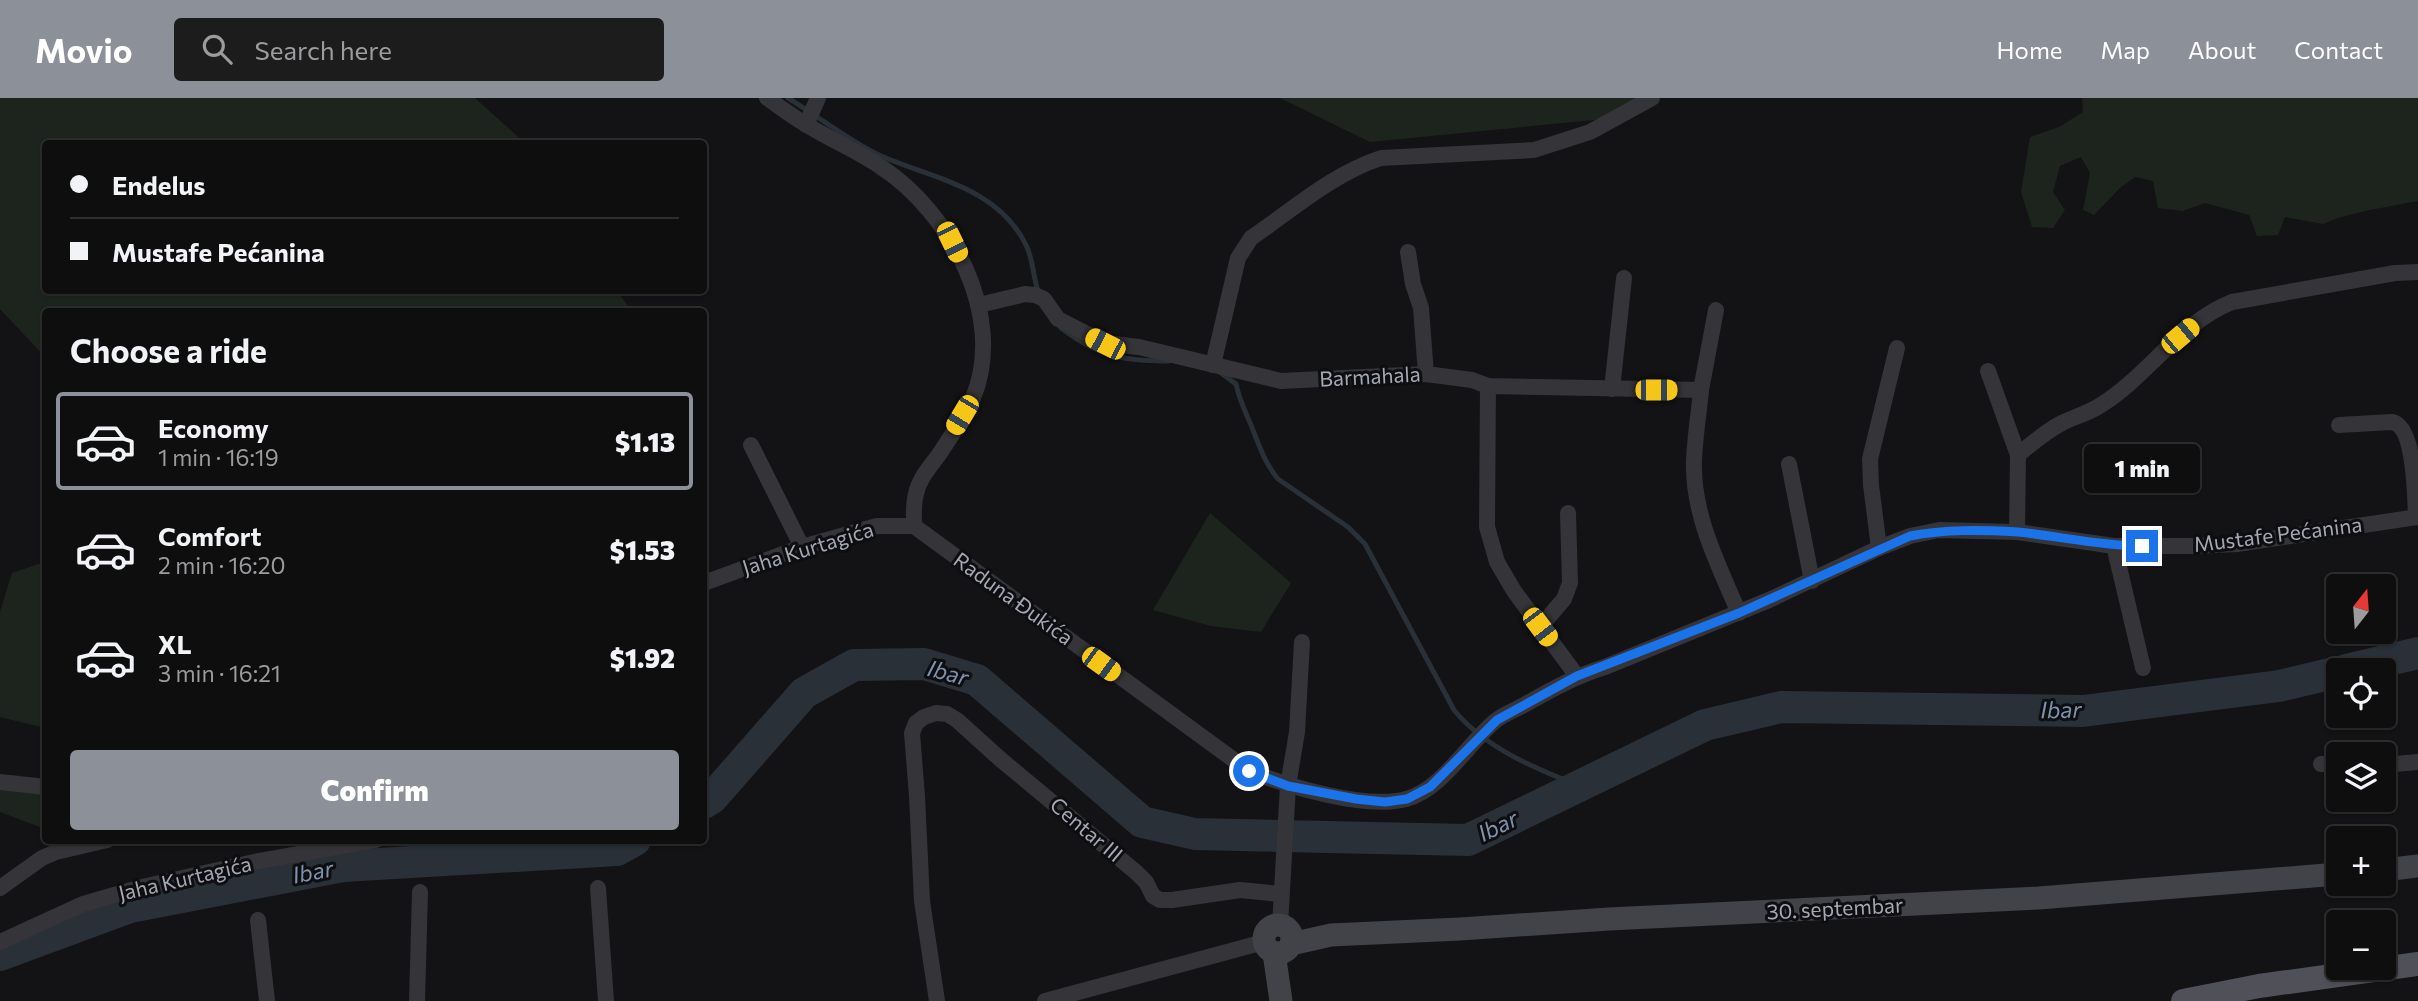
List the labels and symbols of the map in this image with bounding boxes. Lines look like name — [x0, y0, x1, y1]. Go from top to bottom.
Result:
car — [934, 219, 971, 265]
car — [2158, 314, 2203, 358]
car — [1082, 325, 1129, 363]
street label: Barmahala — [1319, 360, 1421, 391]
car — [1636, 380, 1678, 401]
car — [943, 392, 982, 438]
callout: 1 min — [2084, 444, 2200, 494]
street label: Mustafe Pećanina — [2192, 511, 2363, 556]
street label: Jaha Kurtagića — [739, 516, 876, 579]
route end — [2126, 530, 2158, 562]
street label: Raduna Ðukića — [949, 546, 1078, 649]
north arrow — [2326, 574, 2396, 644]
car — [1519, 604, 1562, 650]
car — [1078, 643, 1125, 685]
water label: Ibar — [925, 653, 973, 691]
water label: Ibar — [2040, 695, 2083, 723]
route start — [1233, 755, 1265, 787]
street label: Centar III — [1046, 791, 1128, 866]
water label: Ibar — [1473, 803, 1523, 847]
street label: Jaha Kurtagića — [116, 850, 254, 905]
water label: Ibar — [290, 853, 337, 889]
street label: 30. septembar — [1766, 891, 1904, 924]

